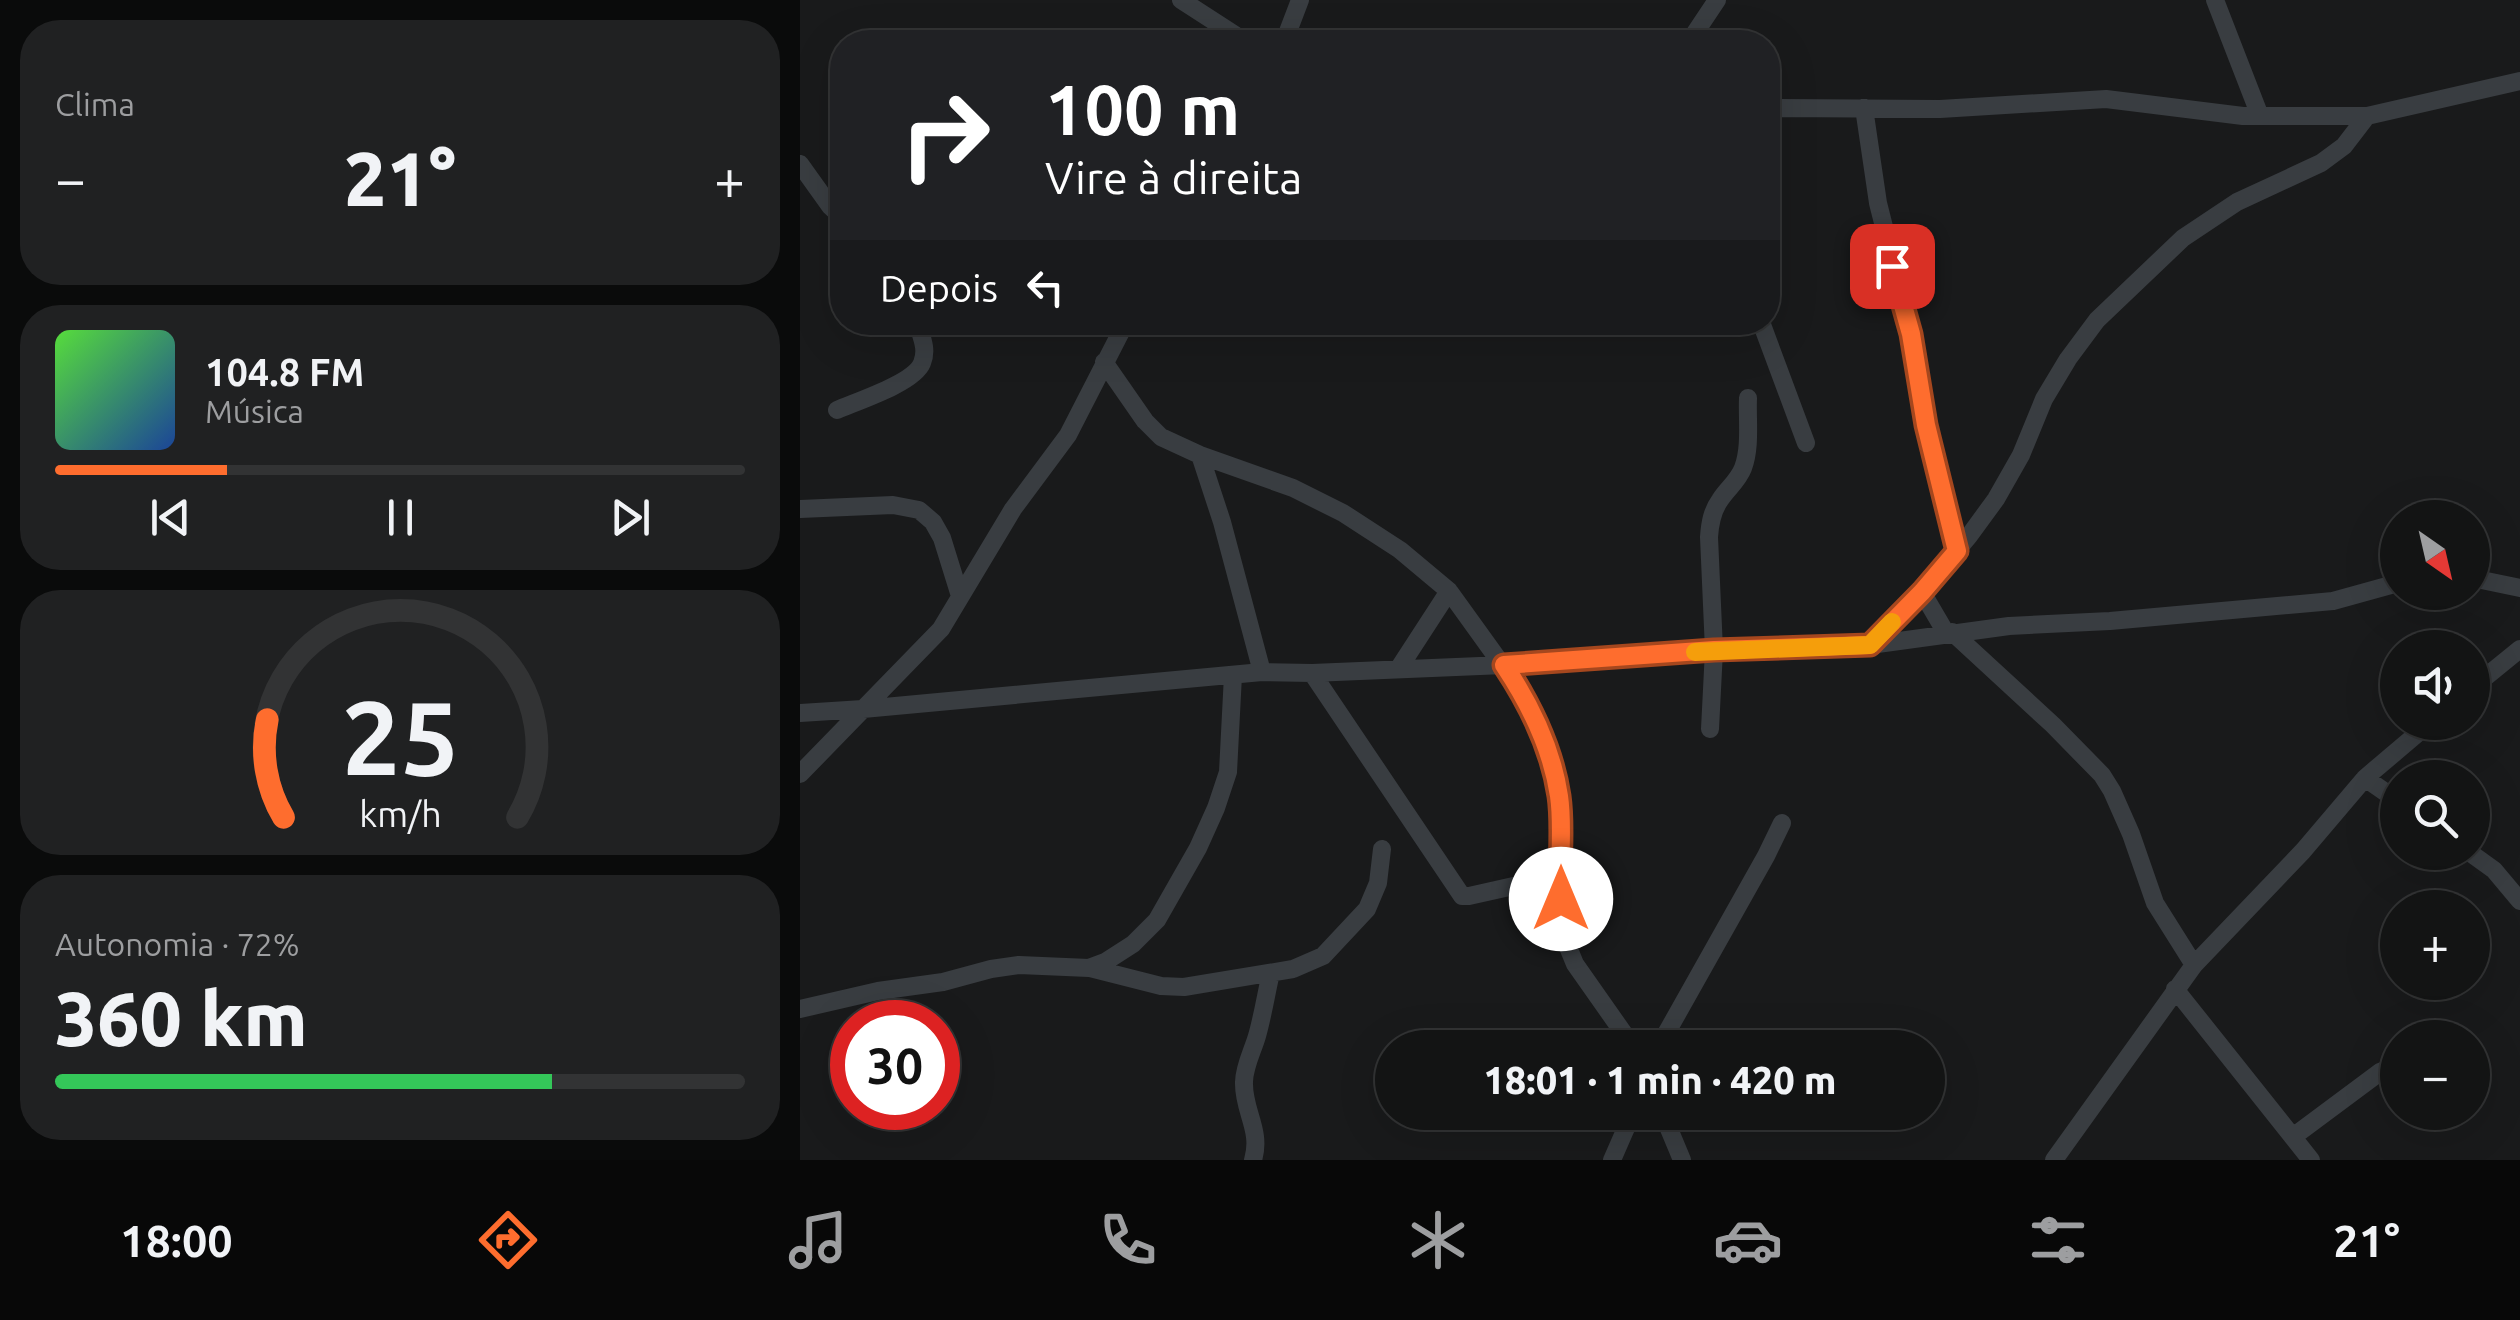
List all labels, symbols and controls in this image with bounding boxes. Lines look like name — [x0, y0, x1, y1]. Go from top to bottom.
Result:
icon: right — [880, 70, 1010, 200]
text: 100 m — [1045, 70, 1240, 148]
text: Clima — [55, 86, 135, 122]
text: 21° — [344, 136, 456, 220]
text: − — [55, 148, 86, 209]
text: + — [714, 148, 745, 209]
text: Vire à direita — [1045, 152, 1302, 203]
pin — [1850, 224, 1935, 309]
icon: arrive — [1865, 239, 1920, 294]
icon: left — [1018, 260, 1073, 315]
text: Depois — [880, 267, 998, 309]
text: 104.8 FM — [205, 351, 364, 393]
text: Música — [205, 393, 304, 429]
icon: previous — [143, 490, 198, 545]
icon: pause — [373, 490, 428, 545]
icon: next — [603, 490, 658, 545]
north arrow — [2380, 500, 2490, 610]
map controls — [2380, 500, 2490, 1130]
button: sound — [2380, 630, 2490, 740]
text: 25 — [341, 678, 459, 795]
button: search — [2380, 760, 2490, 870]
text: km/h — [359, 794, 441, 834]
position arrow — [1509, 847, 1613, 951]
button: + — [2380, 890, 2490, 1000]
text: Autonomia · 72% — [55, 926, 300, 962]
text: 360 km — [55, 976, 308, 1060]
speed limit sign: 30 — [830, 1000, 960, 1130]
button: − — [2380, 1020, 2490, 1130]
text: 18:01 · 1 min · 420 m — [1483, 1059, 1837, 1101]
icon: directions — [473, 1205, 543, 1275]
icon: music — [783, 1205, 853, 1275]
icon: phone — [1093, 1205, 1163, 1275]
icon: climate — [1403, 1205, 1473, 1275]
icon: car — [1713, 1205, 1783, 1275]
icon: filters — [2023, 1205, 2093, 1275]
text: 18:00 — [120, 1215, 233, 1266]
text: 21° — [2333, 1215, 2400, 1266]

